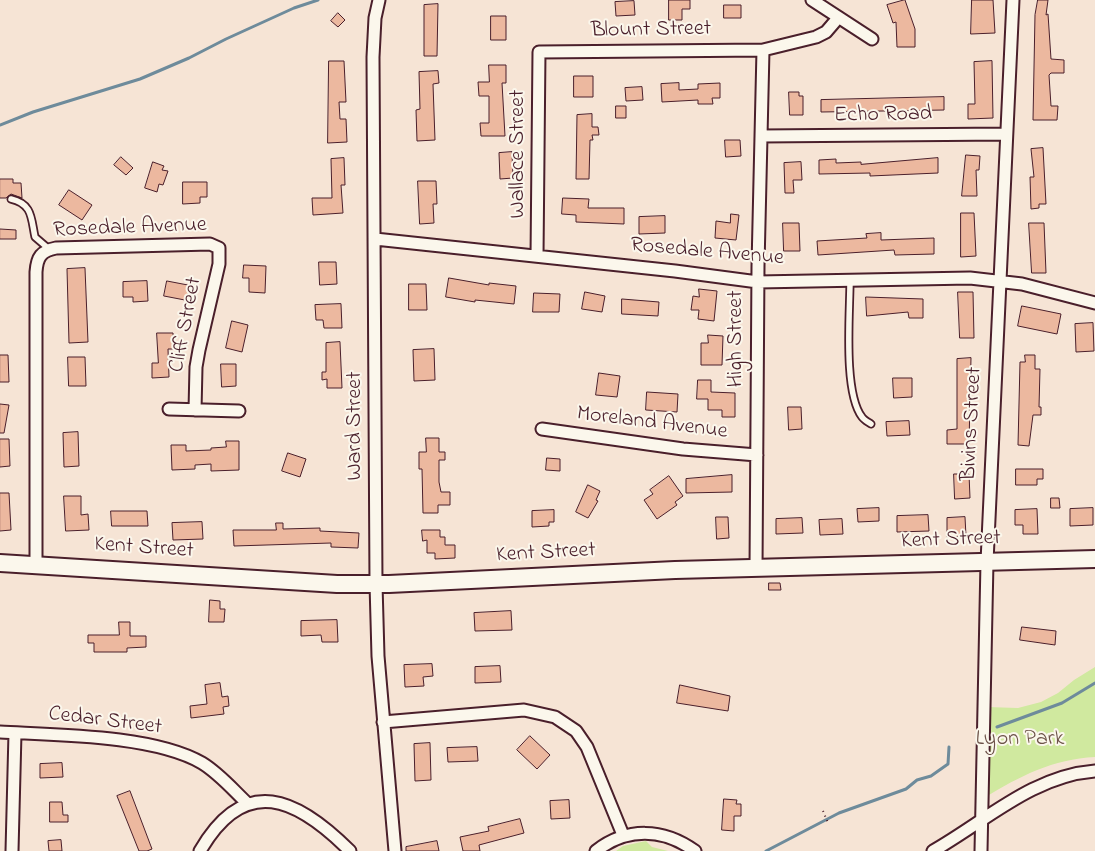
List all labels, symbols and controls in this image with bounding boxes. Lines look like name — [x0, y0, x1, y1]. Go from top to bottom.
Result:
street label: Blount Street — [591, 17, 711, 45]
street label: Wallace Street — [506, 90, 532, 218]
street label: Echo Road — [834, 102, 932, 130]
street label: Rosedale Avenue — [53, 213, 207, 245]
street label: Rosedale Avenue — [629, 233, 785, 273]
street label: Cliff Street — [165, 275, 209, 375]
street label: High Street — [724, 290, 750, 388]
street label: Bivins Street — [957, 366, 989, 482]
street label: Ward Street — [343, 371, 369, 481]
street label: Moreland Avenue — [575, 402, 729, 446]
street label: Kent Street — [901, 526, 1001, 556]
street label: Kent Street — [93, 532, 195, 566]
street label: Kent Street — [496, 538, 596, 570]
street label: Cedar Street — [47, 702, 163, 742]
park label: Lyon Park — [976, 727, 1064, 753]

